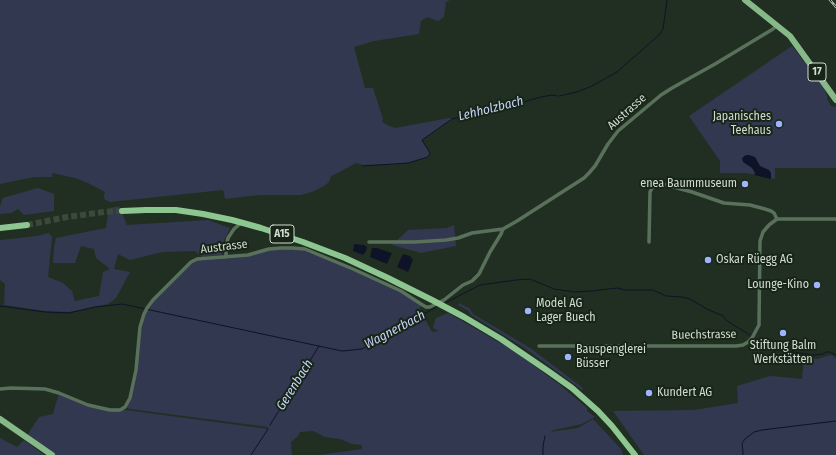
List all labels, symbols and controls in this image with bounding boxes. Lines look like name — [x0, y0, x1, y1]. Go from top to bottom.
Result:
road number: 17 — [808, 63, 826, 81]
street label: Austrasse — [605, 91, 649, 133]
water label: Lehholzbach — [457, 93, 525, 125]
place label: Japanisches Teehaus — [713, 110, 771, 138]
marker: Japanisches Teehaus — [774, 119, 784, 129]
place label: enea Baummuseum — [640, 177, 737, 191]
marker: enea Baummuseum — [740, 179, 750, 189]
road number: A15 — [270, 225, 294, 243]
street label: Austrasse — [200, 237, 248, 257]
place label: Oskar Rüegg AG — [716, 253, 793, 267]
marker: Oskar Rüegg AG — [703, 255, 713, 265]
place label: Lounge-Kino — [747, 278, 809, 292]
marker: Lounge-Kino — [812, 280, 822, 290]
place label: Model AG Lager Buech — [536, 297, 596, 325]
marker: Model AG Lager Buech — [523, 306, 533, 316]
water label: Wagnerbach — [362, 308, 428, 352]
street label: Buechstrasse — [671, 327, 737, 343]
marker: Stiftung Balm Werkstätten — [778, 328, 788, 338]
place label: Stiftung Balm Werkstätten — [750, 339, 816, 367]
place label: Bauspenglerei Büsser — [576, 343, 646, 371]
marker: Bauspenglerei Büsser — [563, 352, 573, 362]
water label: Gerenbach — [273, 357, 317, 413]
place label: Kundert AG — [657, 386, 712, 400]
marker: Kundert AG — [644, 388, 654, 398]

